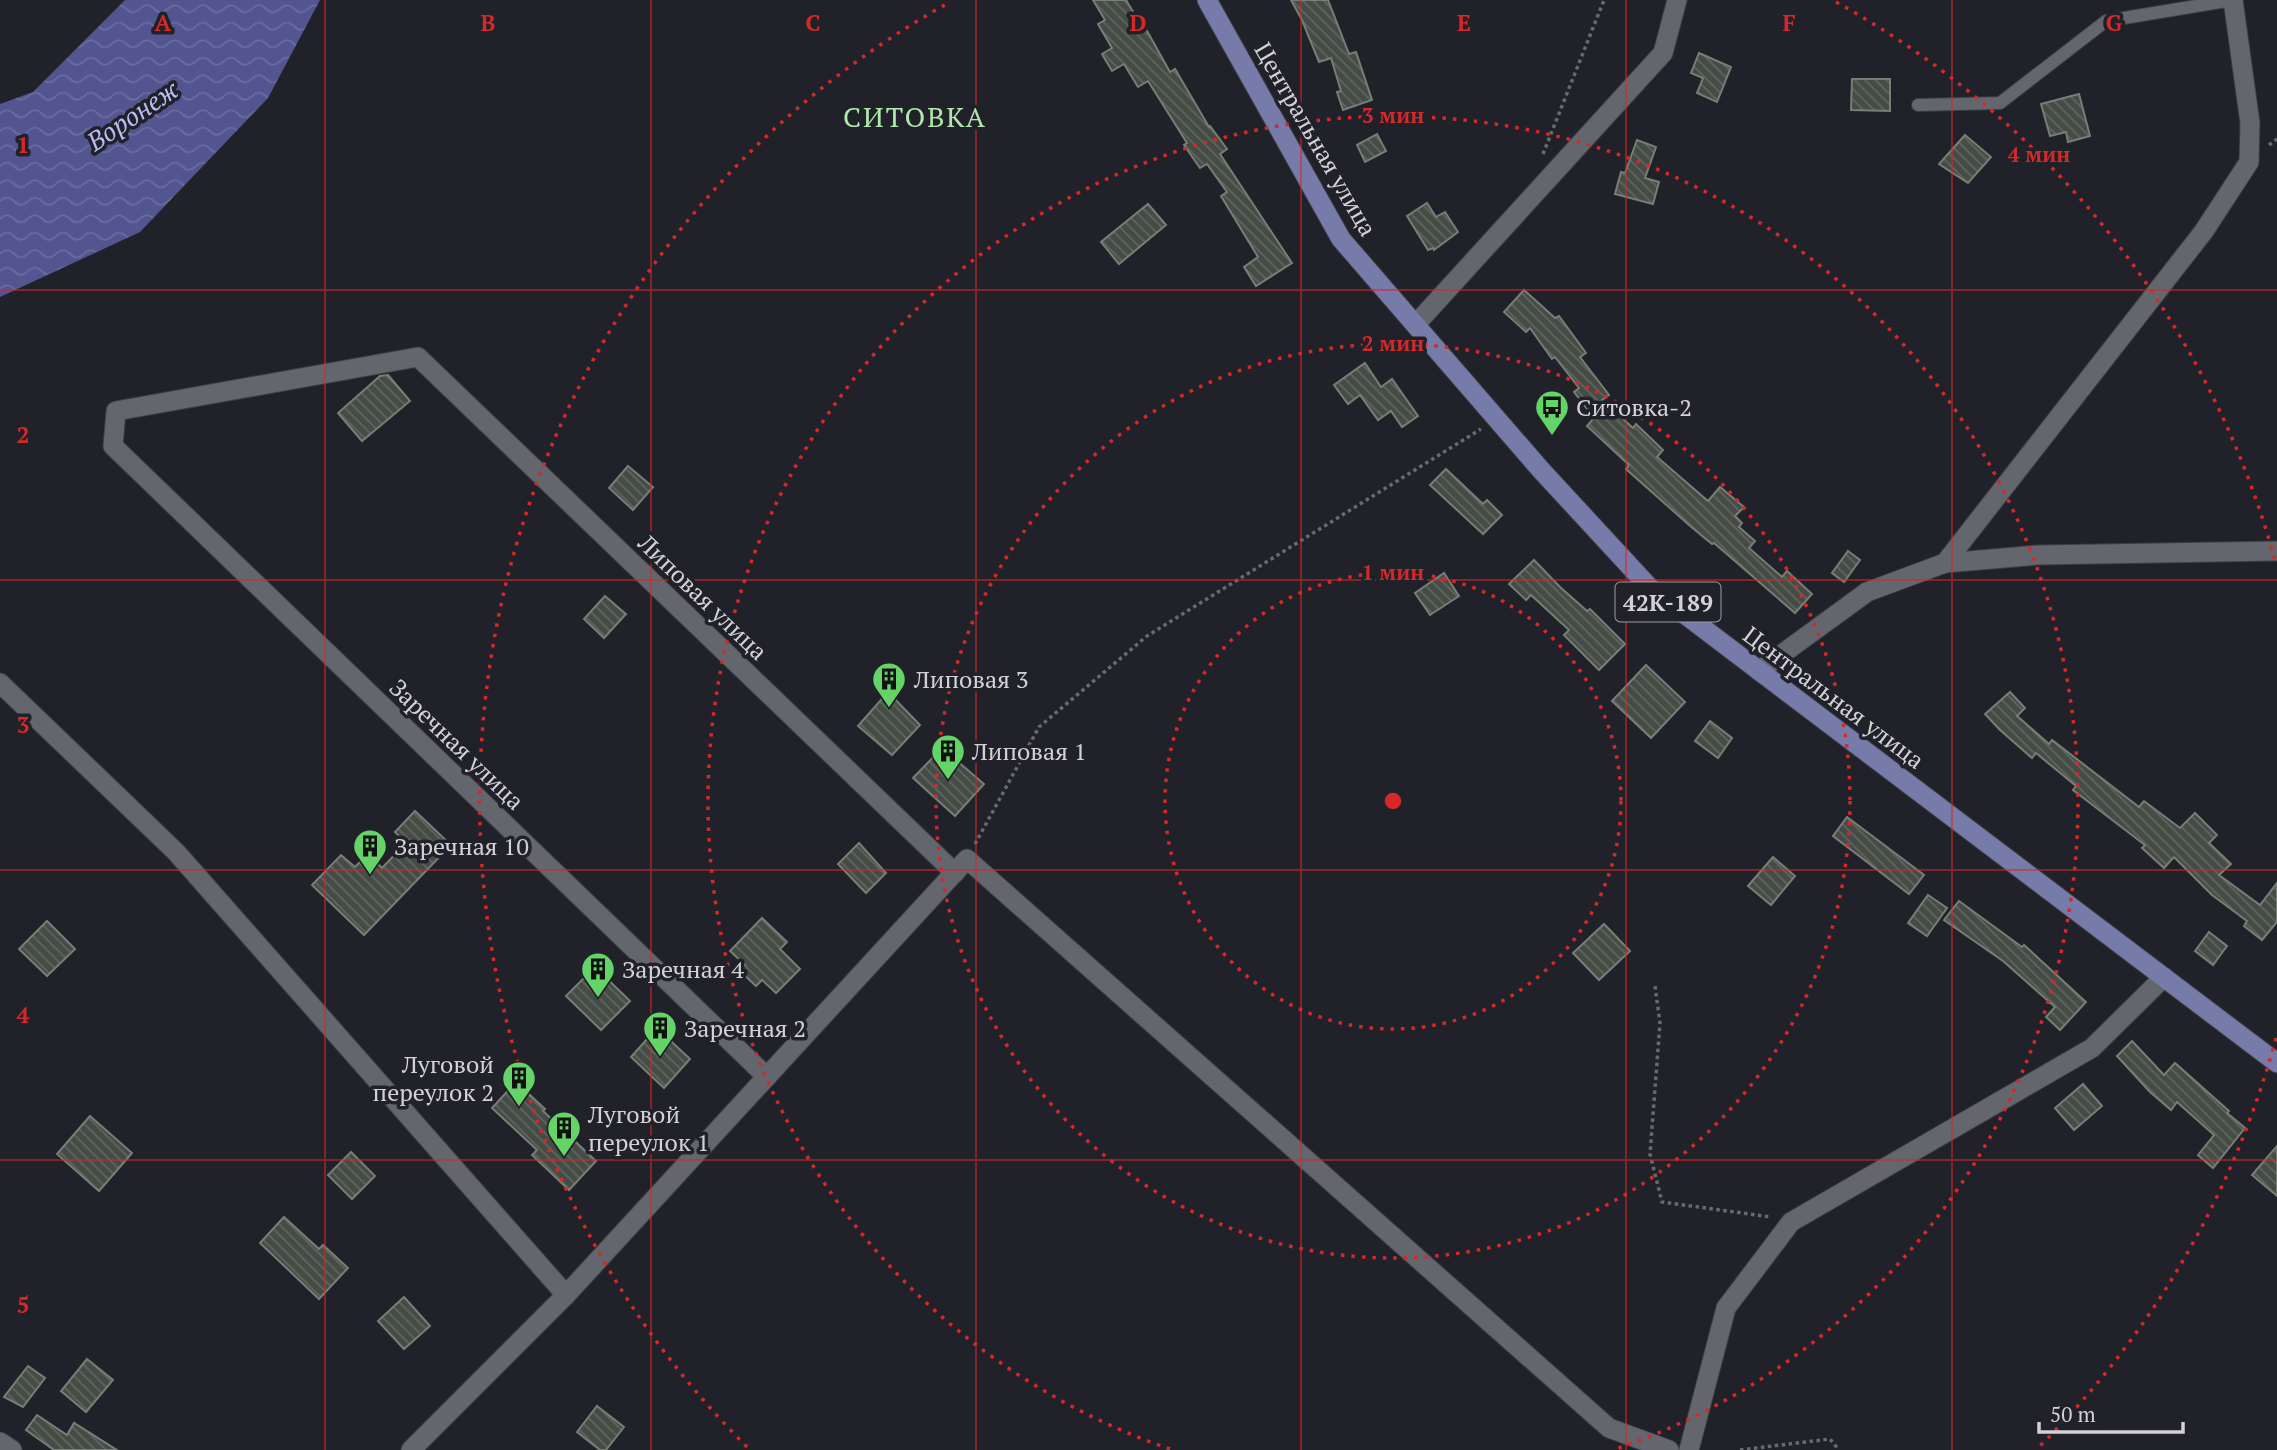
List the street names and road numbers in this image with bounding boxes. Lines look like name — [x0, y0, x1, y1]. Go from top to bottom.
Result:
street label: Центральная улица — [1247, 36, 1385, 242]
street label: Липовая улица — [631, 526, 774, 667]
road number: 42К-189 — [1616, 582, 1720, 622]
street label: Центральная улица — [1737, 618, 1931, 776]
street label: Заречная улица — [383, 672, 531, 816]

